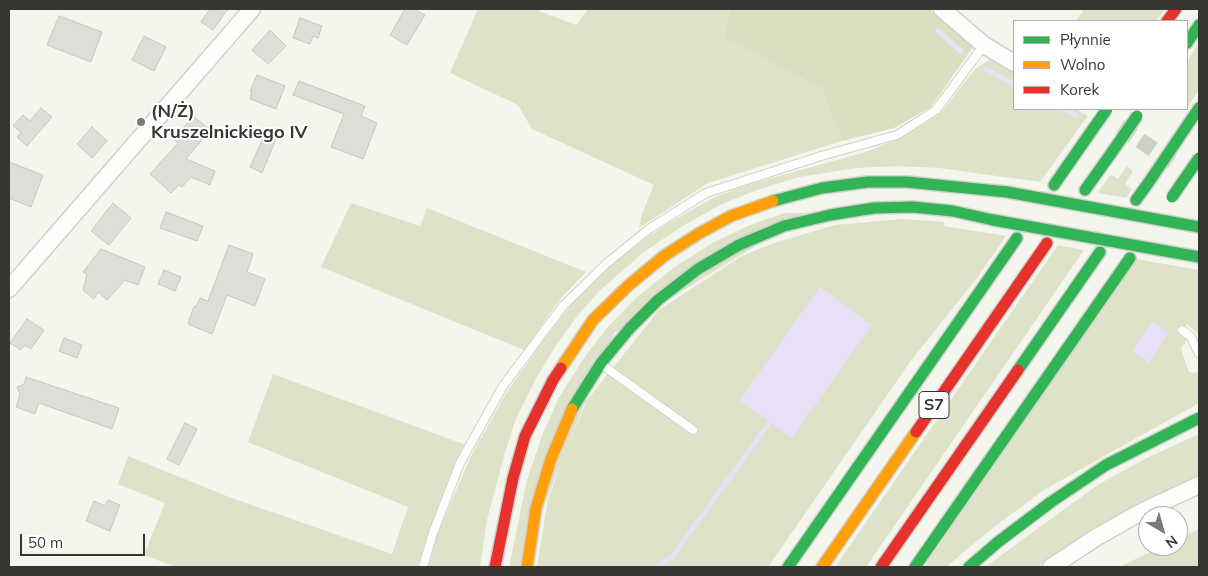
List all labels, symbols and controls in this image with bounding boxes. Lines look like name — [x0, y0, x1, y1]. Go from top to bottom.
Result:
legend — [1013, 20, 1188, 110]
text: Płynnie — [1060, 30, 1111, 49]
text: Wolno — [1060, 55, 1105, 74]
text: Korek — [1060, 80, 1099, 99]
place label: (N/Ż) Kruszelnickiego IV — [151, 101, 308, 144]
marker: (N/Ż) Kruszelnickiego IV — [135, 116, 147, 128]
road number: S7 — [919, 392, 949, 418]
north arrow — [1138, 506, 1188, 556]
scale bar — [22, 524, 148, 556]
text: N — [1162, 532, 1181, 552]
text: 50 m — [28, 533, 63, 552]

